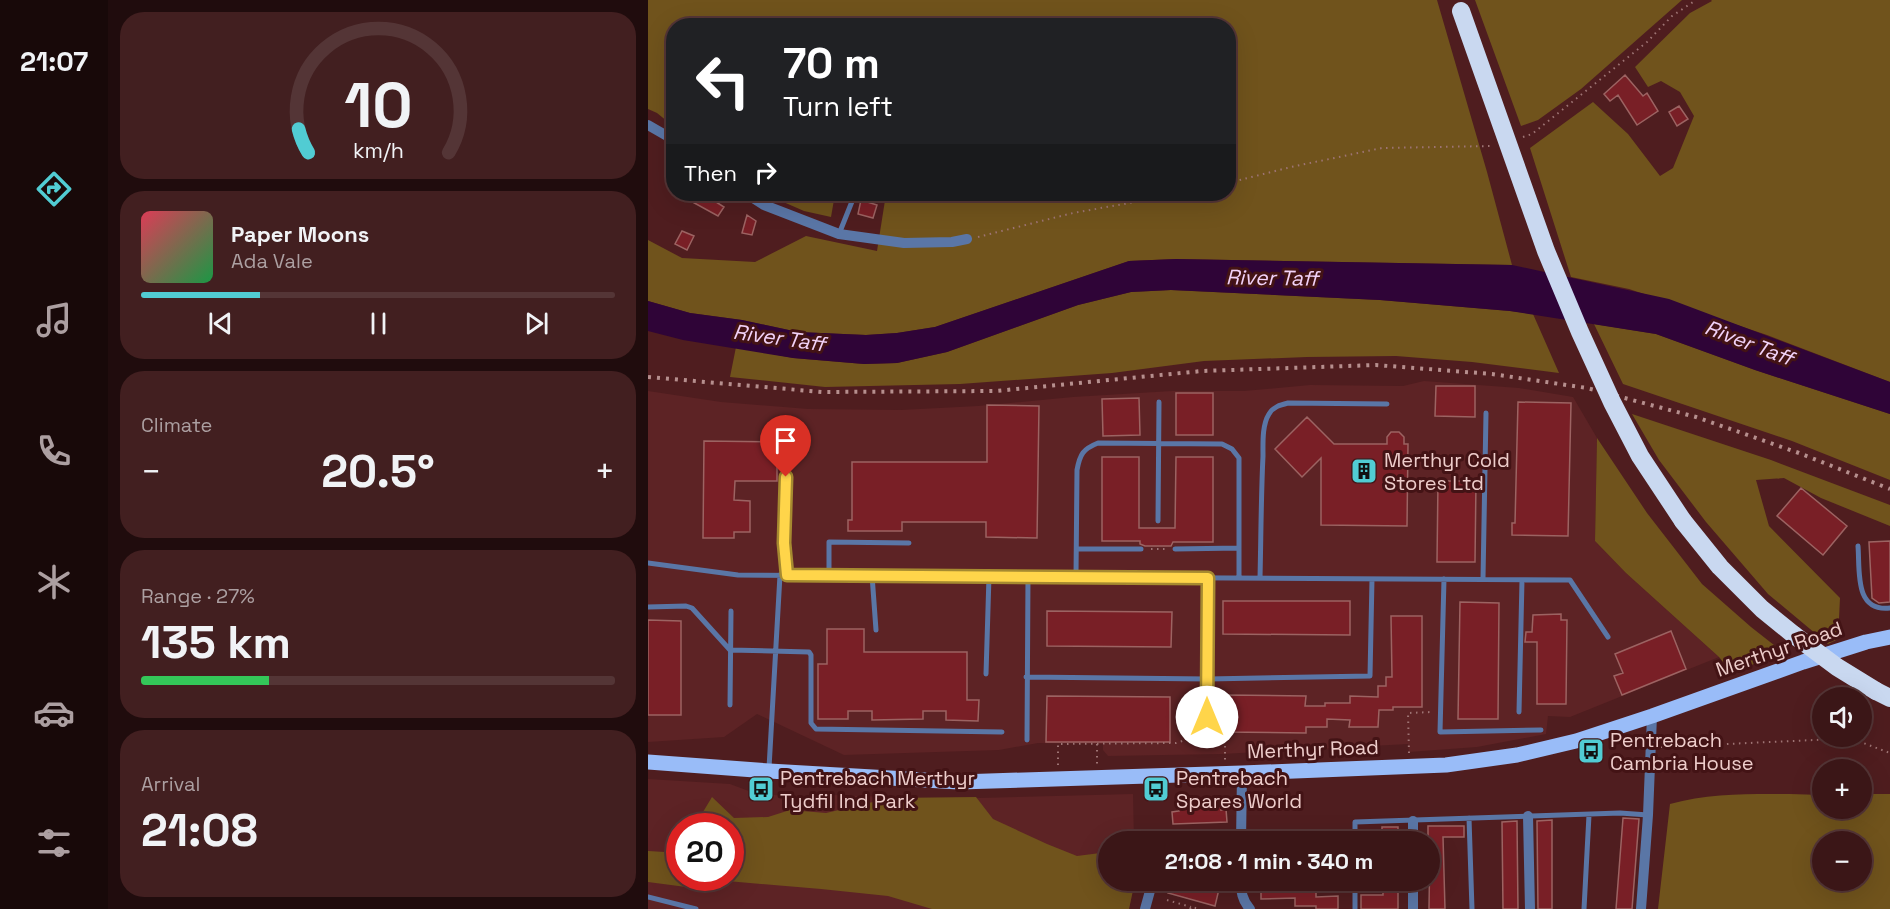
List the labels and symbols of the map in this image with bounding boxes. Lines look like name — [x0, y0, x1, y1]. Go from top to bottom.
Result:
water label: River Taff — [1226, 263, 1321, 292]
water label: River Taff — [1701, 313, 1800, 373]
water label: River Taff — [731, 318, 830, 358]
pin — [760, 415, 811, 477]
place label: Merthyr Cold Stores Ltd — [1384, 447, 1510, 496]
building icon: Merthyr Cold Stores Ltd — [1349, 456, 1379, 486]
street label: Merthyr Road — [1712, 615, 1846, 683]
position arrow — [1175, 685, 1239, 749]
place label: Pentrebach Cambria House — [1610, 727, 1754, 776]
street label: Merthyr Road — [1247, 734, 1379, 764]
bus stop icon: Pentrebach Cambria House — [1576, 736, 1606, 766]
place label: Pentrebach Merthyr Tydfil Ind Park — [780, 765, 975, 814]
place label: Pentrebach Spares World — [1176, 765, 1302, 814]
bus stop icon: Pentrebach Merthyr Tydfil Ind Park — [746, 774, 776, 804]
bus stop icon: Pentrebach Spares World — [1141, 774, 1171, 804]
speed limit sign: 20 — [666, 813, 744, 891]

